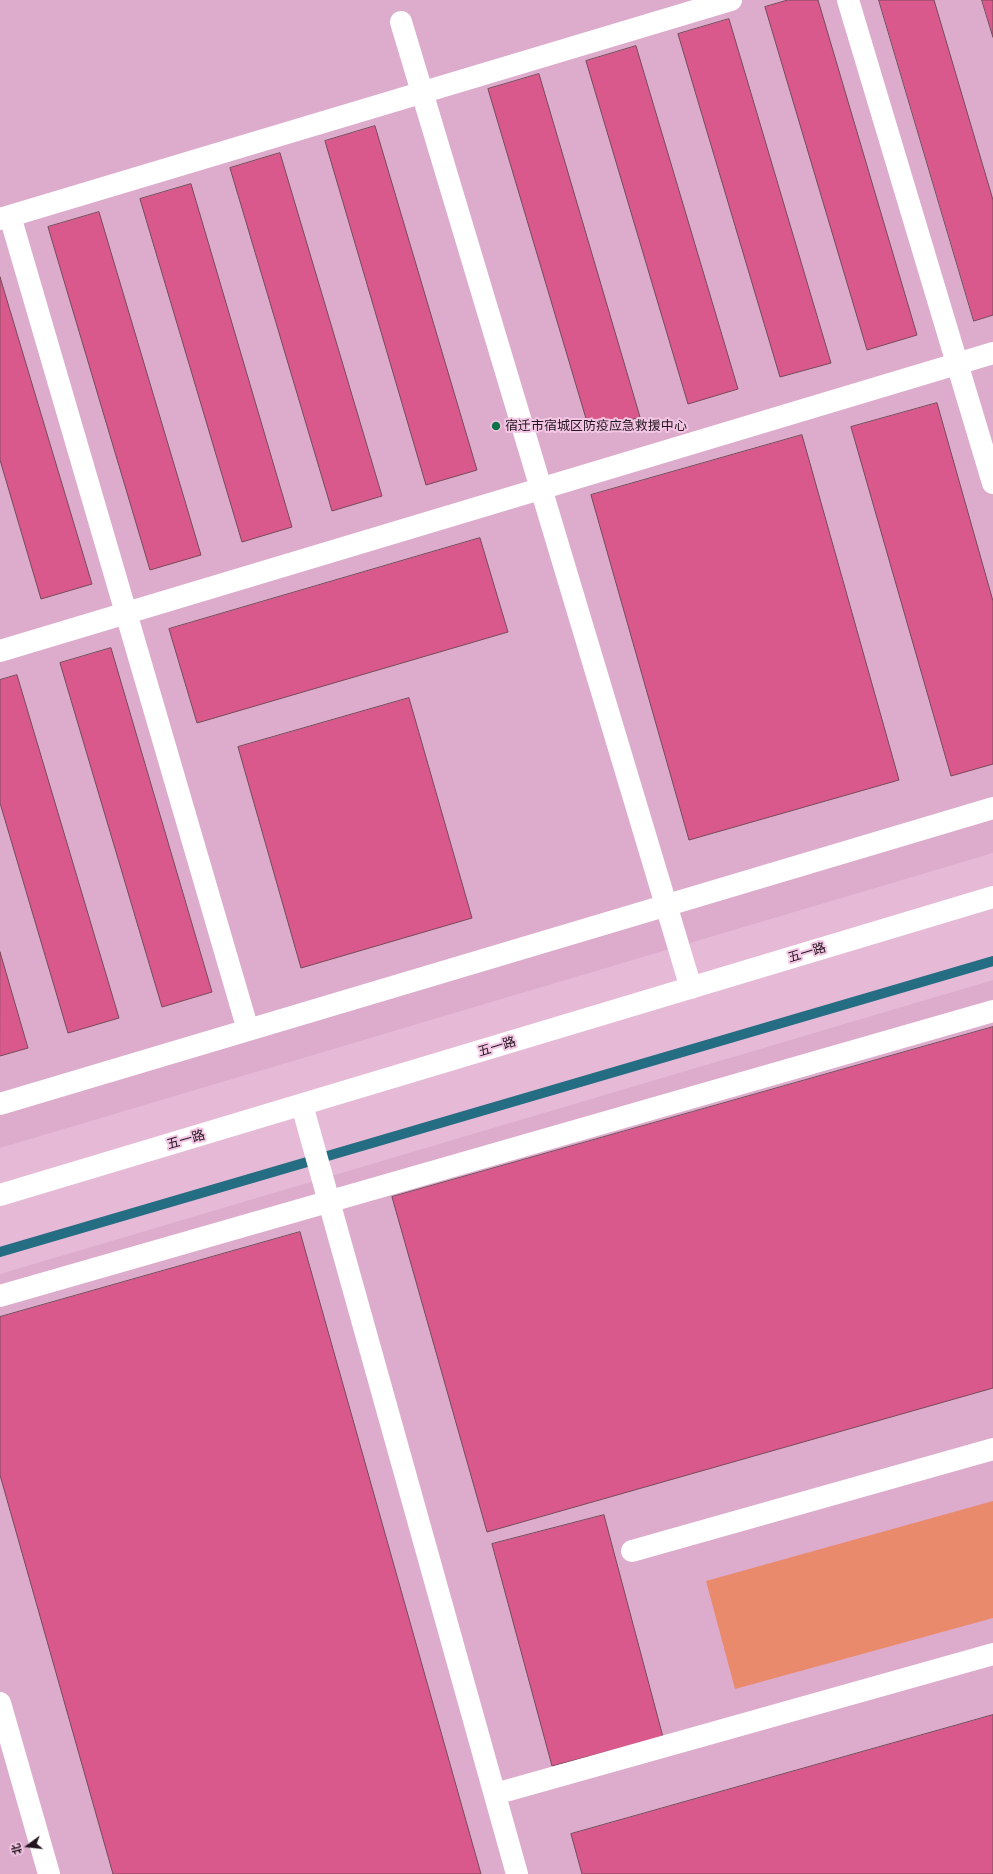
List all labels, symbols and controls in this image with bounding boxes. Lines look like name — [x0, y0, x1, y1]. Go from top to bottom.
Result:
place label: 宿迁市宿城区防疫应急救援中心 — [505, 418, 687, 434]
marker: 宿迁市宿城区防疫应急救援中心 — [490, 420, 502, 432]
street label: 五一路 — [786, 940, 828, 966]
street label: 五一路 — [476, 1034, 518, 1060]
street label: 五一路 — [165, 1127, 207, 1153]
north arrow — [8, 1826, 48, 1866]
text: 北 — [8, 1842, 25, 1856]

